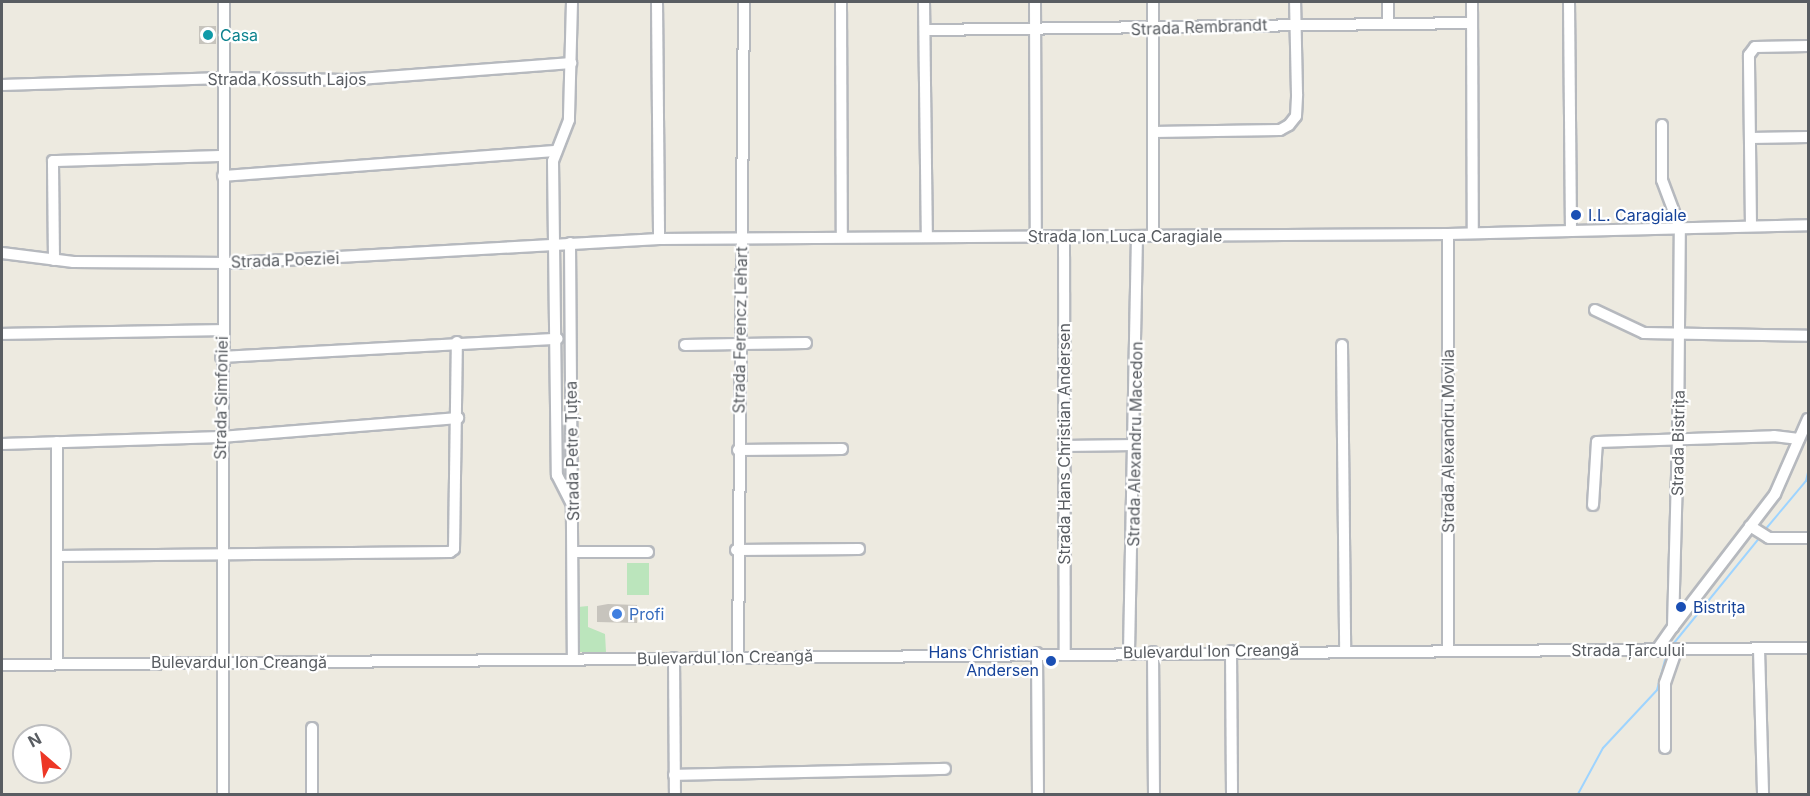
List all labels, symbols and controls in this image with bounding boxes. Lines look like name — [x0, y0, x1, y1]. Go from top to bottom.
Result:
street label: Strada Rembrandt — [1130, 15, 1268, 39]
place label: Casa — [220, 25, 258, 45]
marker: Casa — [201, 28, 215, 42]
street label: Strada Kossuth Lajos — [208, 69, 366, 89]
place label: I.L. Caragiale — [1588, 205, 1687, 225]
marker: I.L. Caragiale — [1569, 208, 1583, 222]
street label: Strada Ion Luca Caragiale — [1028, 226, 1222, 246]
street label: Strada Ferencz Lehart — [729, 246, 751, 414]
street label: Strada Poeziei — [230, 249, 340, 271]
street label: Strada Hans Christian Andersen — [1054, 323, 1074, 565]
street label: Strada Simfoniei — [210, 336, 232, 460]
street label: Strada Alexandru Macedon — [1124, 341, 1146, 547]
street label: Strada Alexandru Movila — [1438, 349, 1458, 533]
street label: Strada Petre Țuțea — [561, 381, 583, 521]
street label: Strada Bistrița — [1667, 390, 1689, 496]
place label: Bistrița — [1693, 597, 1745, 617]
marker: Bistrița — [1674, 600, 1688, 614]
place label: Profi — [629, 604, 664, 624]
marker: Profi — [610, 607, 624, 621]
street label: Bulevardul Ion Creangă — [1123, 640, 1299, 662]
street label: Strada Țarcului — [1571, 640, 1685, 660]
place label: Hans Christian Andersen — [928, 642, 1039, 680]
street label: Bulevardul Ion Creangă — [637, 646, 813, 668]
street label: Bulevardul Ion Creangă — [151, 652, 327, 672]
marker: Hans Christian Andersen — [1044, 654, 1058, 668]
north arrow — [12, 724, 72, 784]
text: N — [24, 728, 45, 752]

